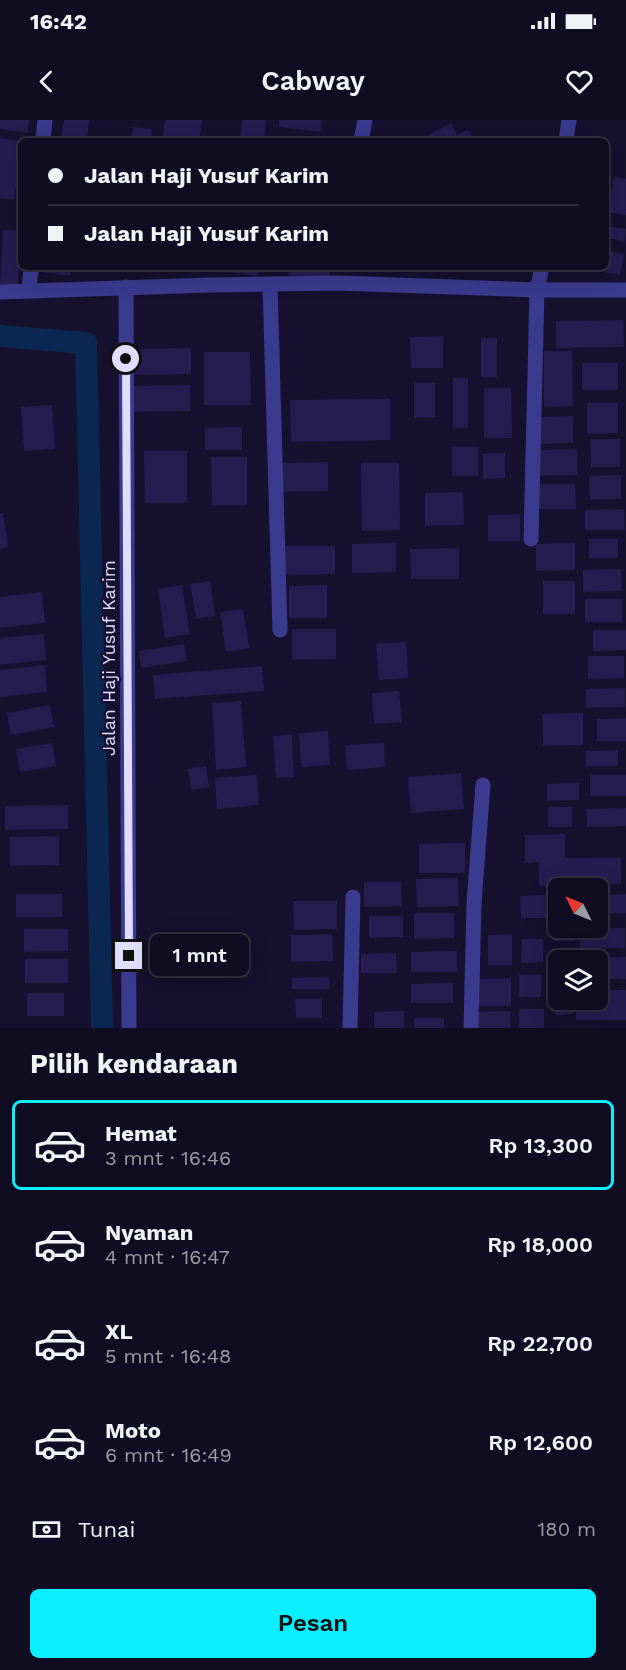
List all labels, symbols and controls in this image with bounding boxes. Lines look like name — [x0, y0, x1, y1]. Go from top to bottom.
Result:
text: 16:42 — [30, 9, 87, 34]
icon: back — [30, 65, 63, 98]
text: Cabway — [261, 65, 365, 97]
icon: heart — [563, 65, 596, 98]
text: Jalan Haji Yusuf Karim — [84, 163, 329, 188]
text: Jalan Haji Yusuf Karim — [84, 221, 329, 246]
route start — [112, 345, 139, 372]
street label: Jalan Haji Yusuf Karim — [98, 560, 119, 756]
north arrow — [548, 878, 608, 938]
map controls — [548, 878, 608, 1010]
callout: 1 mnt — [150, 935, 249, 977]
route end — [115, 942, 142, 969]
text: 1 mnt — [172, 943, 227, 967]
button: layers — [548, 950, 608, 1010]
text: Pilih kendaraan — [30, 1048, 238, 1080]
icon: car — [33, 1118, 87, 1172]
text: Hemat — [105, 1121, 177, 1146]
text: Rp 13,300 — [489, 1133, 593, 1158]
text: 3 mnt · 16:46 — [105, 1146, 231, 1170]
icon: car — [33, 1217, 87, 1271]
text: Nyaman — [105, 1220, 193, 1245]
text: Rp 18,000 — [487, 1232, 593, 1257]
text: 4 mnt · 16:47 — [105, 1245, 230, 1269]
icon: car — [33, 1316, 87, 1370]
text: XL — [105, 1319, 133, 1344]
text: Rp 22,700 — [487, 1331, 593, 1356]
text: 5 mnt · 16:48 — [105, 1344, 231, 1368]
icon: car — [33, 1415, 87, 1469]
text: Moto — [105, 1418, 161, 1443]
text: Rp 12,600 — [488, 1430, 593, 1455]
text: 6 mnt · 16:49 — [105, 1443, 232, 1467]
icon: cash — [30, 1513, 63, 1546]
text: Tunai — [78, 1517, 135, 1542]
text: 180 m — [538, 1517, 596, 1541]
button: Pesan — [30, 1589, 596, 1658]

